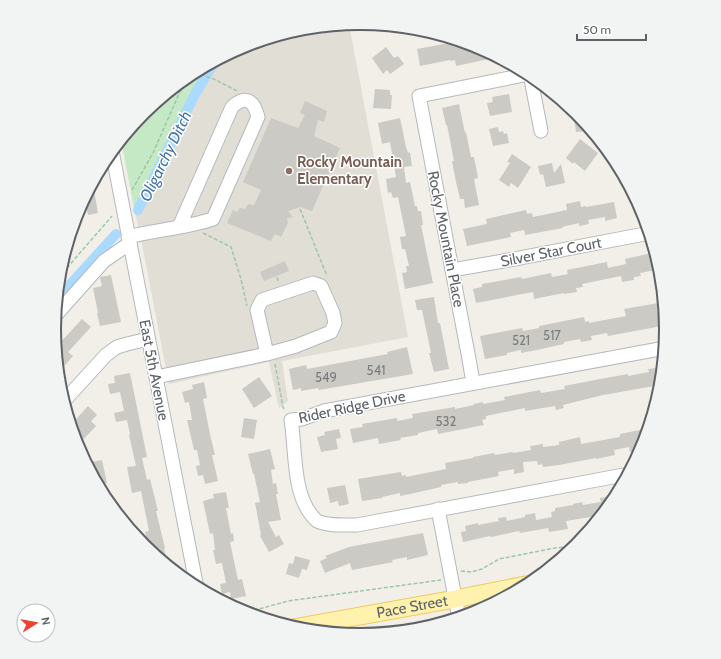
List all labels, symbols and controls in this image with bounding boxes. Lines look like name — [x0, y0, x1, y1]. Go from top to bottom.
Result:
scale bar — [577, 16, 646, 42]
text: 50 m — [583, 22, 611, 37]
water label: Oligarchy Ditch — [135, 108, 195, 204]
place label: Rocky Mountain Elementary — [297, 153, 402, 188]
marker: Rocky Mountain Elementary — [284, 166, 294, 176]
street label: Rocky Mountain Place — [424, 169, 468, 309]
street label: Silver Star Court — [499, 233, 603, 271]
street label: East 5th Avenue — [135, 318, 173, 422]
house number: 517 — [543, 327, 561, 343]
house number: 521 — [512, 332, 530, 348]
house number: 541 — [367, 362, 385, 378]
house number: 549 — [315, 369, 337, 385]
street label: Rider Ridge Drive — [297, 387, 407, 427]
house number: 532 — [436, 413, 457, 429]
street label: Pace Street — [375, 591, 449, 622]
north arrow — [16, 603, 56, 643]
text: N — [38, 616, 53, 626]

